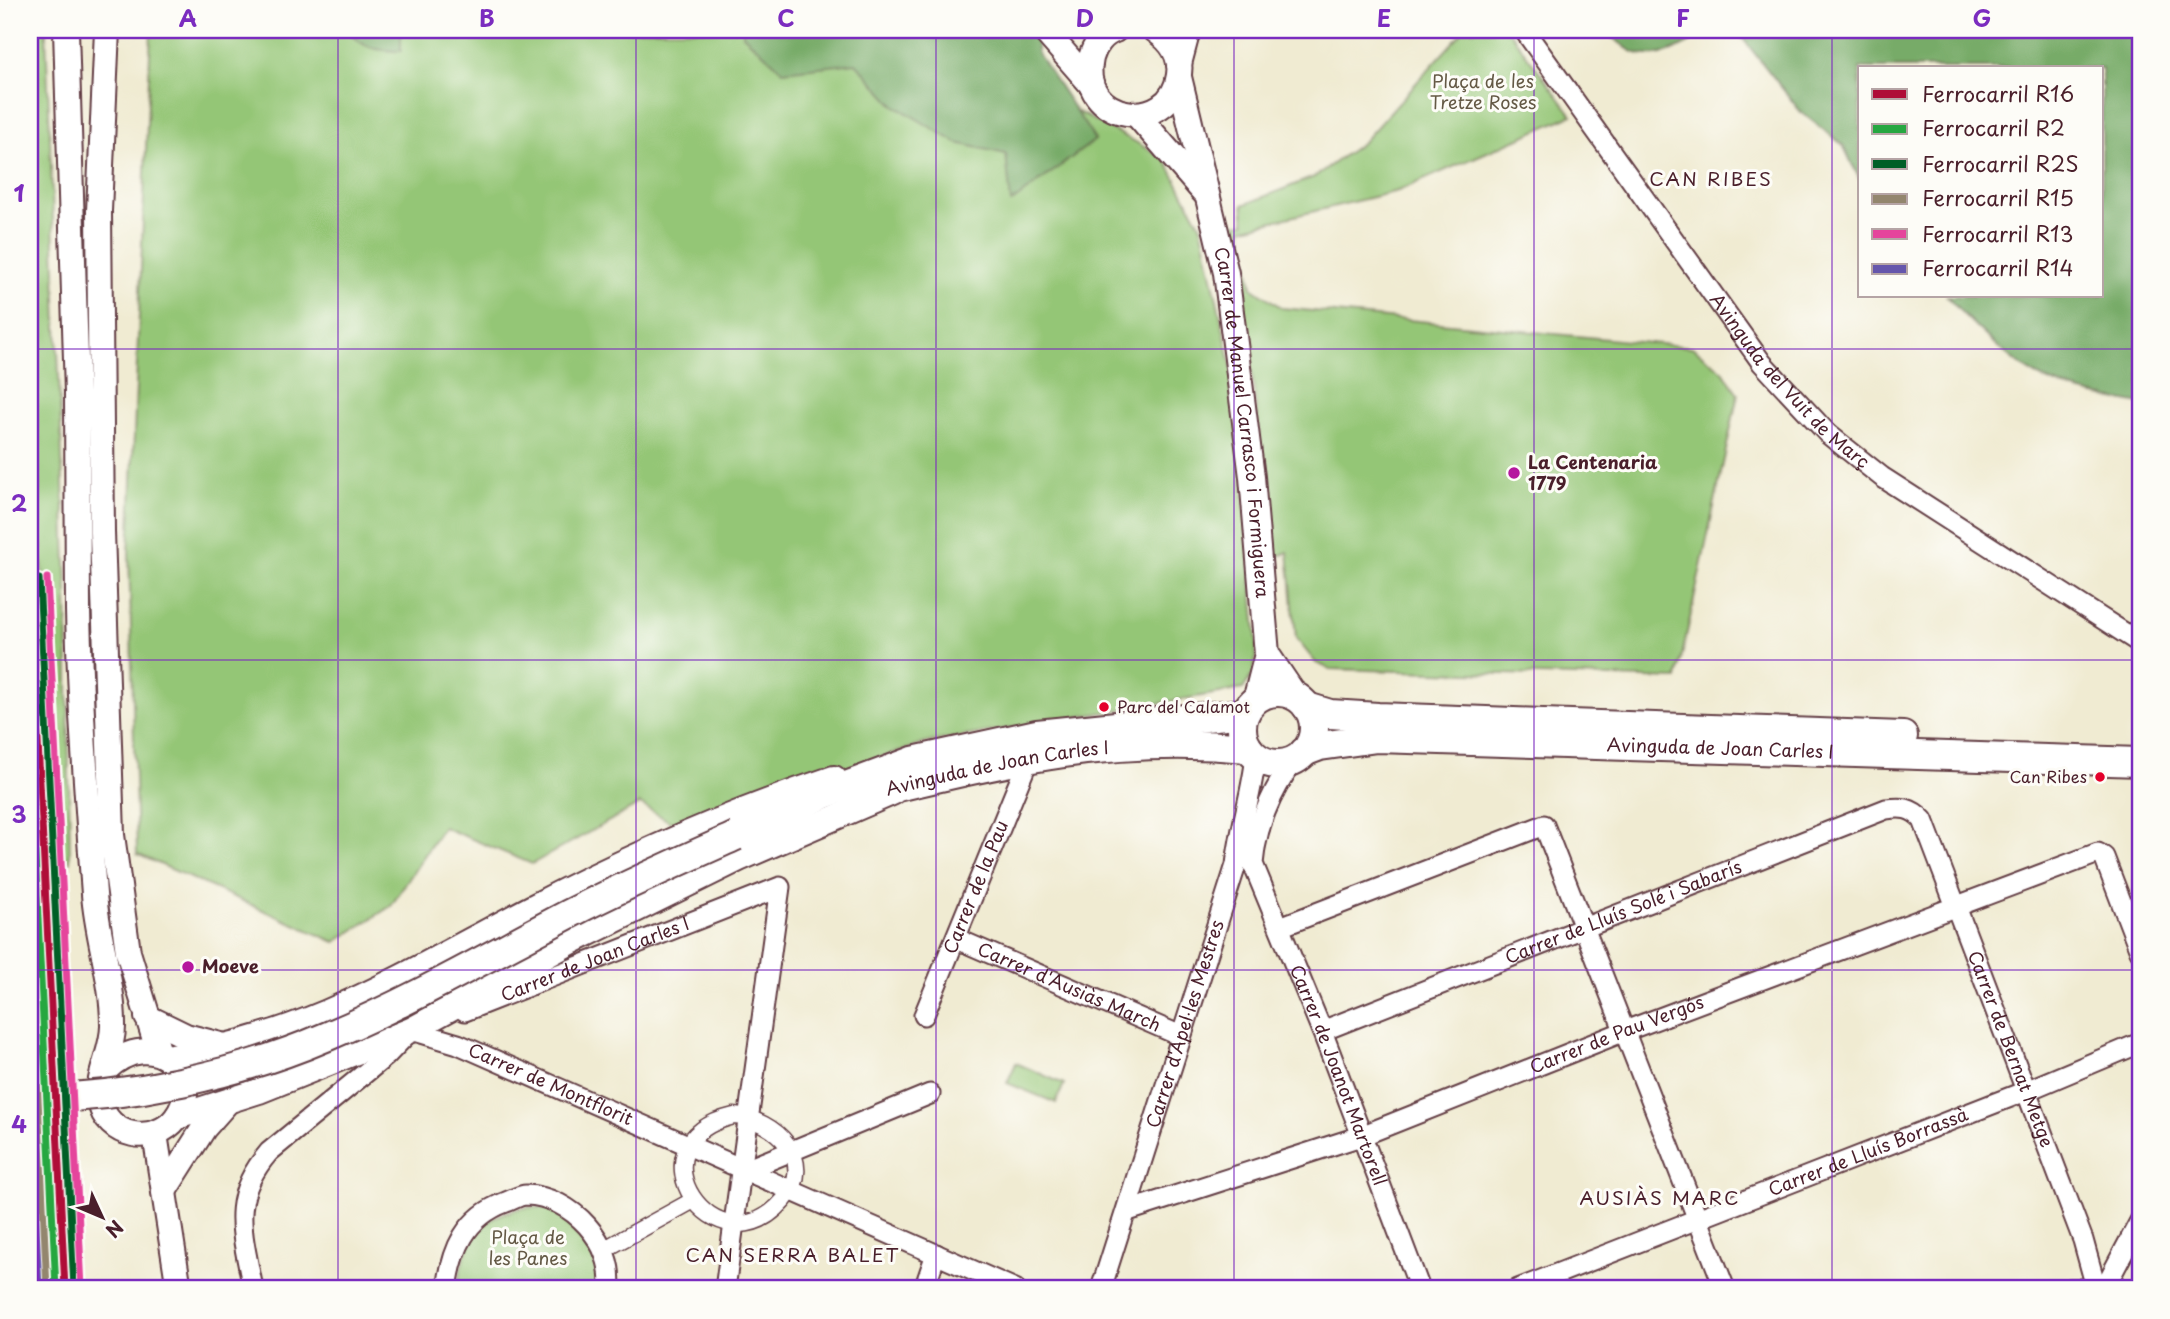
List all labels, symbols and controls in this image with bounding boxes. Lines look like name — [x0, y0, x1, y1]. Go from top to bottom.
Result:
text: A — [179, 0, 197, 35]
text: B — [479, 0, 495, 35]
text: C — [777, 0, 795, 35]
text: D — [1076, 0, 1094, 35]
text: E — [1377, 0, 1391, 35]
text: F — [1676, 0, 1690, 35]
text: G — [1973, 0, 1991, 35]
legend — [1858, 66, 2104, 298]
park label: Plaça de les Tretze Roses — [1430, 67, 1536, 115]
text: Ferrocarril R16 — [1922, 77, 2074, 109]
text: Ferrocarril R2 — [1922, 111, 2065, 143]
text: Ferrocarril R2S — [1922, 147, 2079, 179]
district label: CAN RIBES — [1649, 164, 1773, 192]
text: 1 — [14, 175, 25, 210]
text: Ferrocarril R15 — [1922, 181, 2074, 213]
text: Ferrocarril R13 — [1922, 217, 2073, 249]
street label: Carrer de Manuel Carrasco i Formiguera — [1208, 244, 1277, 599]
text: Ferrocarril R14 — [1922, 251, 2073, 283]
street label: Avinguda del Vuit de Març — [1704, 287, 1876, 474]
place label: La Centenaria 1779 — [1528, 448, 1658, 496]
marker: La Centenaria 1779 — [1506, 465, 1522, 481]
text: 2 — [11, 485, 27, 520]
place label: Parc del Calamot — [1117, 694, 1250, 718]
marker: Parc del Calamot — [1097, 700, 1111, 714]
street label: Avinguda de Joan Carles I — [1606, 730, 1834, 764]
street label: Avinguda de Joan Carles I — [883, 733, 1110, 802]
place label: Can Ribes — [2009, 764, 2087, 788]
marker: Can Ribes — [2093, 770, 2107, 784]
text: 3 — [11, 796, 27, 831]
street label: Carrer de la Pau — [935, 816, 1014, 957]
street label: Carrer de Lluís Solé i Sabarís — [1501, 852, 1745, 970]
street label: Carrer de Joan Carles I — [496, 909, 693, 1008]
street label: Carrer d'Apel·les Mestres — [1138, 916, 1230, 1131]
street label: Carrer d'Ausiàs March — [974, 935, 1165, 1038]
street label: Carrer de Bernat Metge — [1962, 946, 2061, 1151]
place label: Moeve — [202, 952, 259, 979]
marker: Moeve — [180, 959, 196, 975]
street label: Carrer de Joanot Martorell — [1284, 960, 1394, 1189]
street label: Carrer de Pau Vergós — [1525, 988, 1707, 1080]
street label: Carrer de Montflorit — [464, 1035, 638, 1131]
street label: Carrer de Lluís Borrassà — [1764, 1100, 1972, 1202]
text: 4 — [11, 1106, 27, 1141]
north arrow — [66, 1182, 136, 1252]
district label: AUSIÀS MARC — [1579, 1183, 1741, 1211]
text: N — [100, 1214, 130, 1245]
park label: Plaça de les Panes — [489, 1223, 567, 1271]
district label: CAN SERRA BALET — [685, 1240, 901, 1268]

